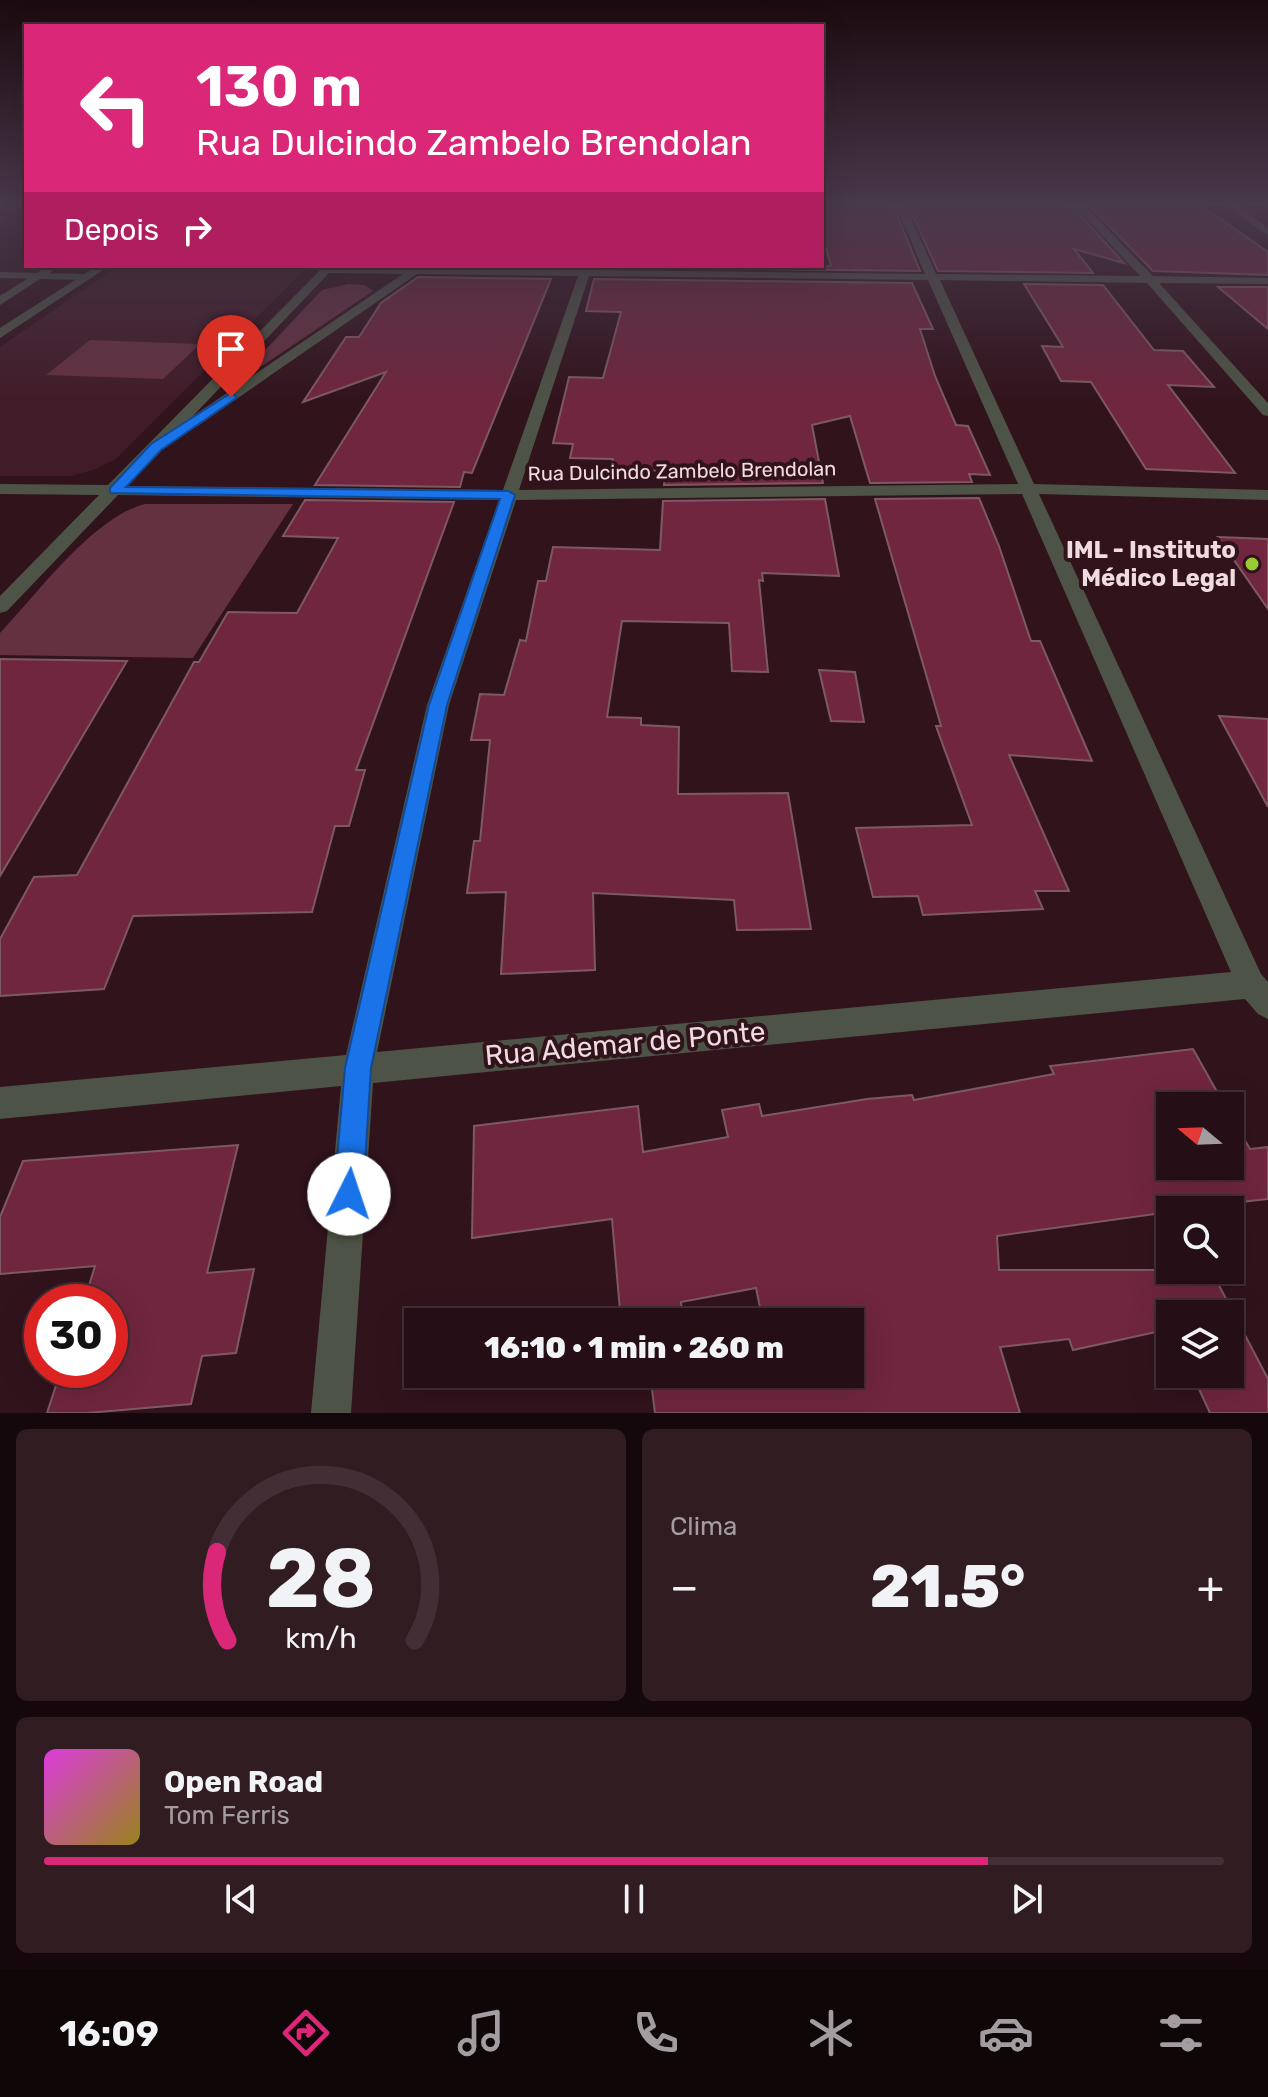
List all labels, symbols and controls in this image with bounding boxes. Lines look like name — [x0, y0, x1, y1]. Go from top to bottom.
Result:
text: 130 m — [196, 54, 362, 120]
icon: left — [64, 56, 168, 160]
text: Rua Dulcindo Zambelo Brendolan — [196, 121, 752, 164]
icon: right — [175, 208, 219, 252]
text: Depois — [64, 212, 159, 248]
pin — [197, 315, 265, 397]
icon: arrive — [209, 327, 253, 371]
street label: Rua Dulcindo Zambelo Brendolan — [527, 456, 837, 486]
place label: IML - Instituto Médico Legal — [1066, 536, 1236, 592]
marker: IML - Instituto Médico Legal — [1243, 555, 1261, 573]
street label: Rua Ademar de Ponte — [483, 1015, 767, 1072]
north arrow — [1156, 1092, 1244, 1180]
map controls — [1156, 1092, 1244, 1388]
position arrow — [307, 1152, 391, 1236]
button: search — [1156, 1196, 1244, 1284]
speed limit sign: 30 — [24, 1284, 128, 1388]
button: layers — [1156, 1300, 1244, 1388]
text: 16:10 · 1 min · 260 m — [484, 1330, 784, 1366]
text: Clima — [670, 1511, 737, 1542]
text: 28 — [266, 1529, 376, 1628]
text: 21.5° — [870, 1551, 1025, 1622]
text: − — [670, 1561, 699, 1613]
text: + — [1197, 1561, 1224, 1613]
text: km/h — [285, 1621, 357, 1655]
text: Open Road — [164, 1764, 323, 1800]
text: Tom Ferris — [164, 1800, 290, 1831]
icon: previous — [219, 1877, 263, 1921]
icon: pause — [612, 1877, 656, 1921]
icon: next — [1005, 1877, 1049, 1921]
icon: directions — [278, 2005, 334, 2061]
icon: music — [453, 2005, 509, 2061]
icon: phone — [628, 2005, 684, 2061]
icon: climate — [803, 2005, 859, 2061]
icon: car — [978, 2005, 1034, 2061]
icon: filters — [1153, 2005, 1209, 2061]
text: 16:09 — [59, 2012, 159, 2055]

